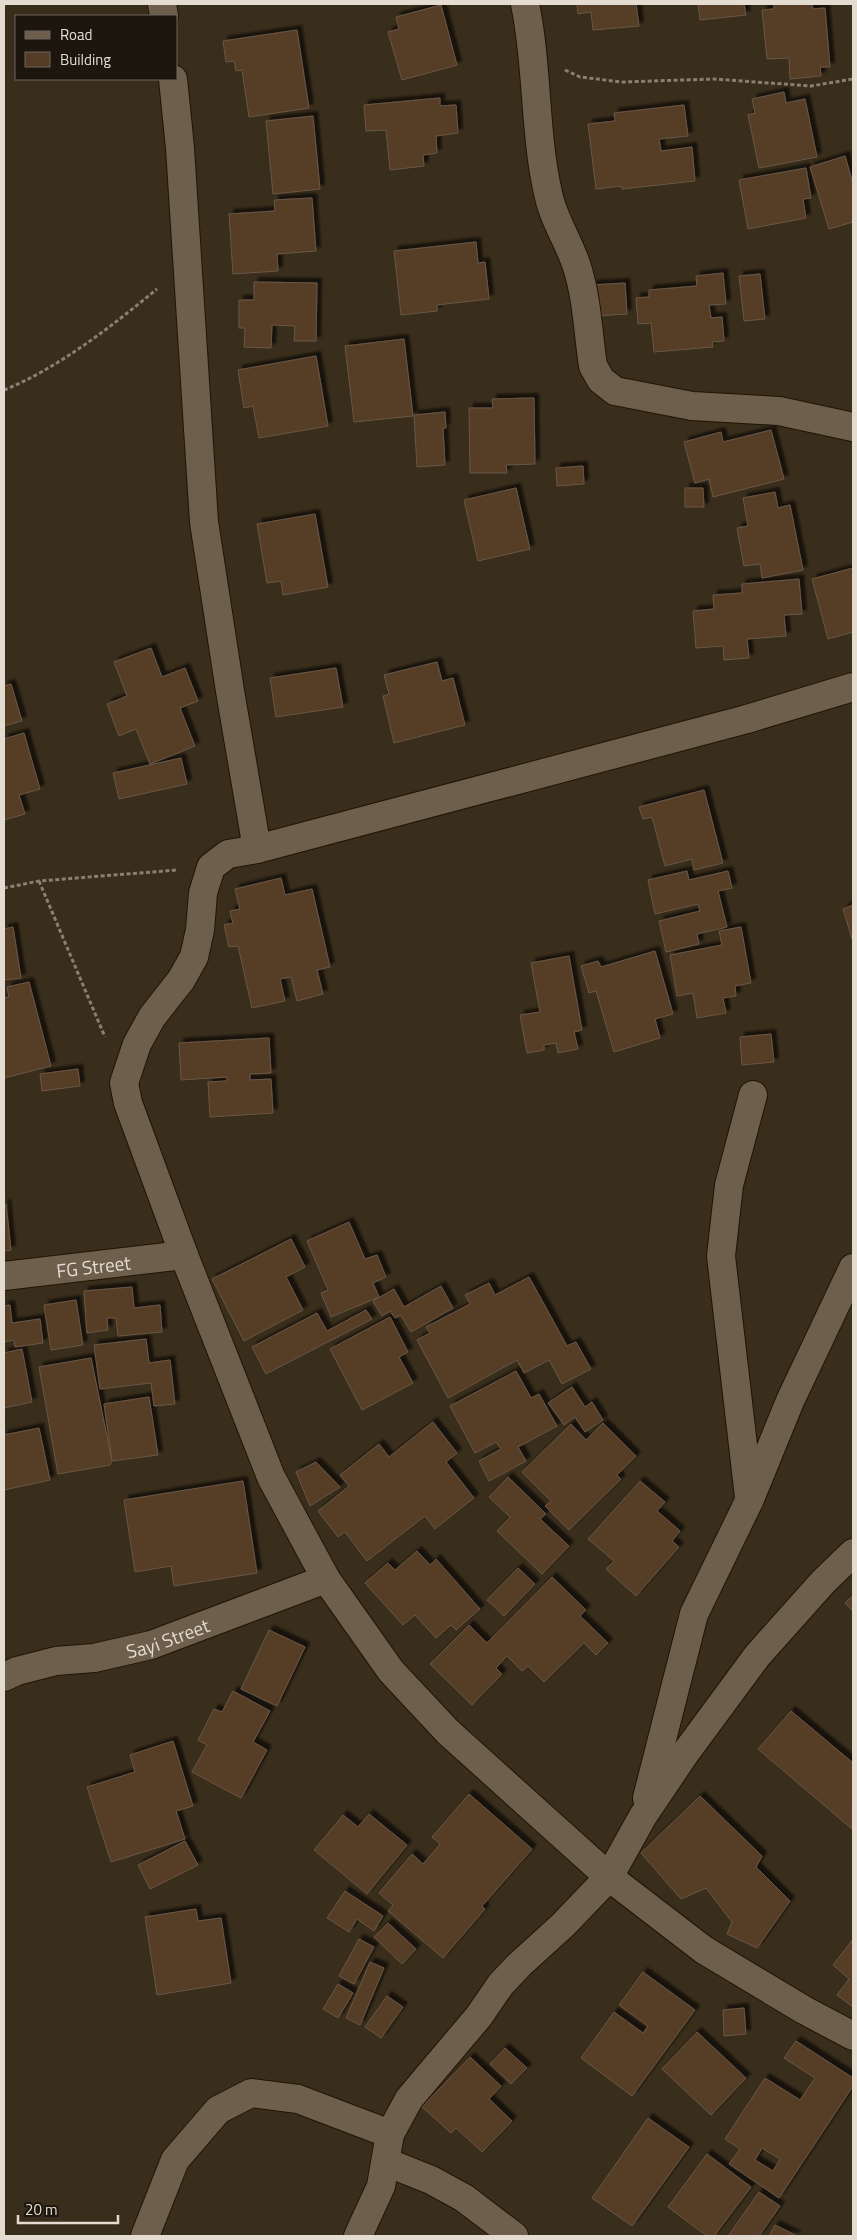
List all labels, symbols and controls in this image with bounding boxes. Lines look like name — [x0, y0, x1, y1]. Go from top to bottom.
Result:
legend — [15, 15, 178, 80]
text: Road — [60, 23, 92, 46]
text: Building — [60, 48, 111, 71]
street label: FG Street — [55, 1247, 133, 1284]
street label: Sayi Street — [123, 1610, 214, 1665]
scale bar — [18, 2192, 118, 2224]
text: 20 m — [25, 2198, 58, 2221]

